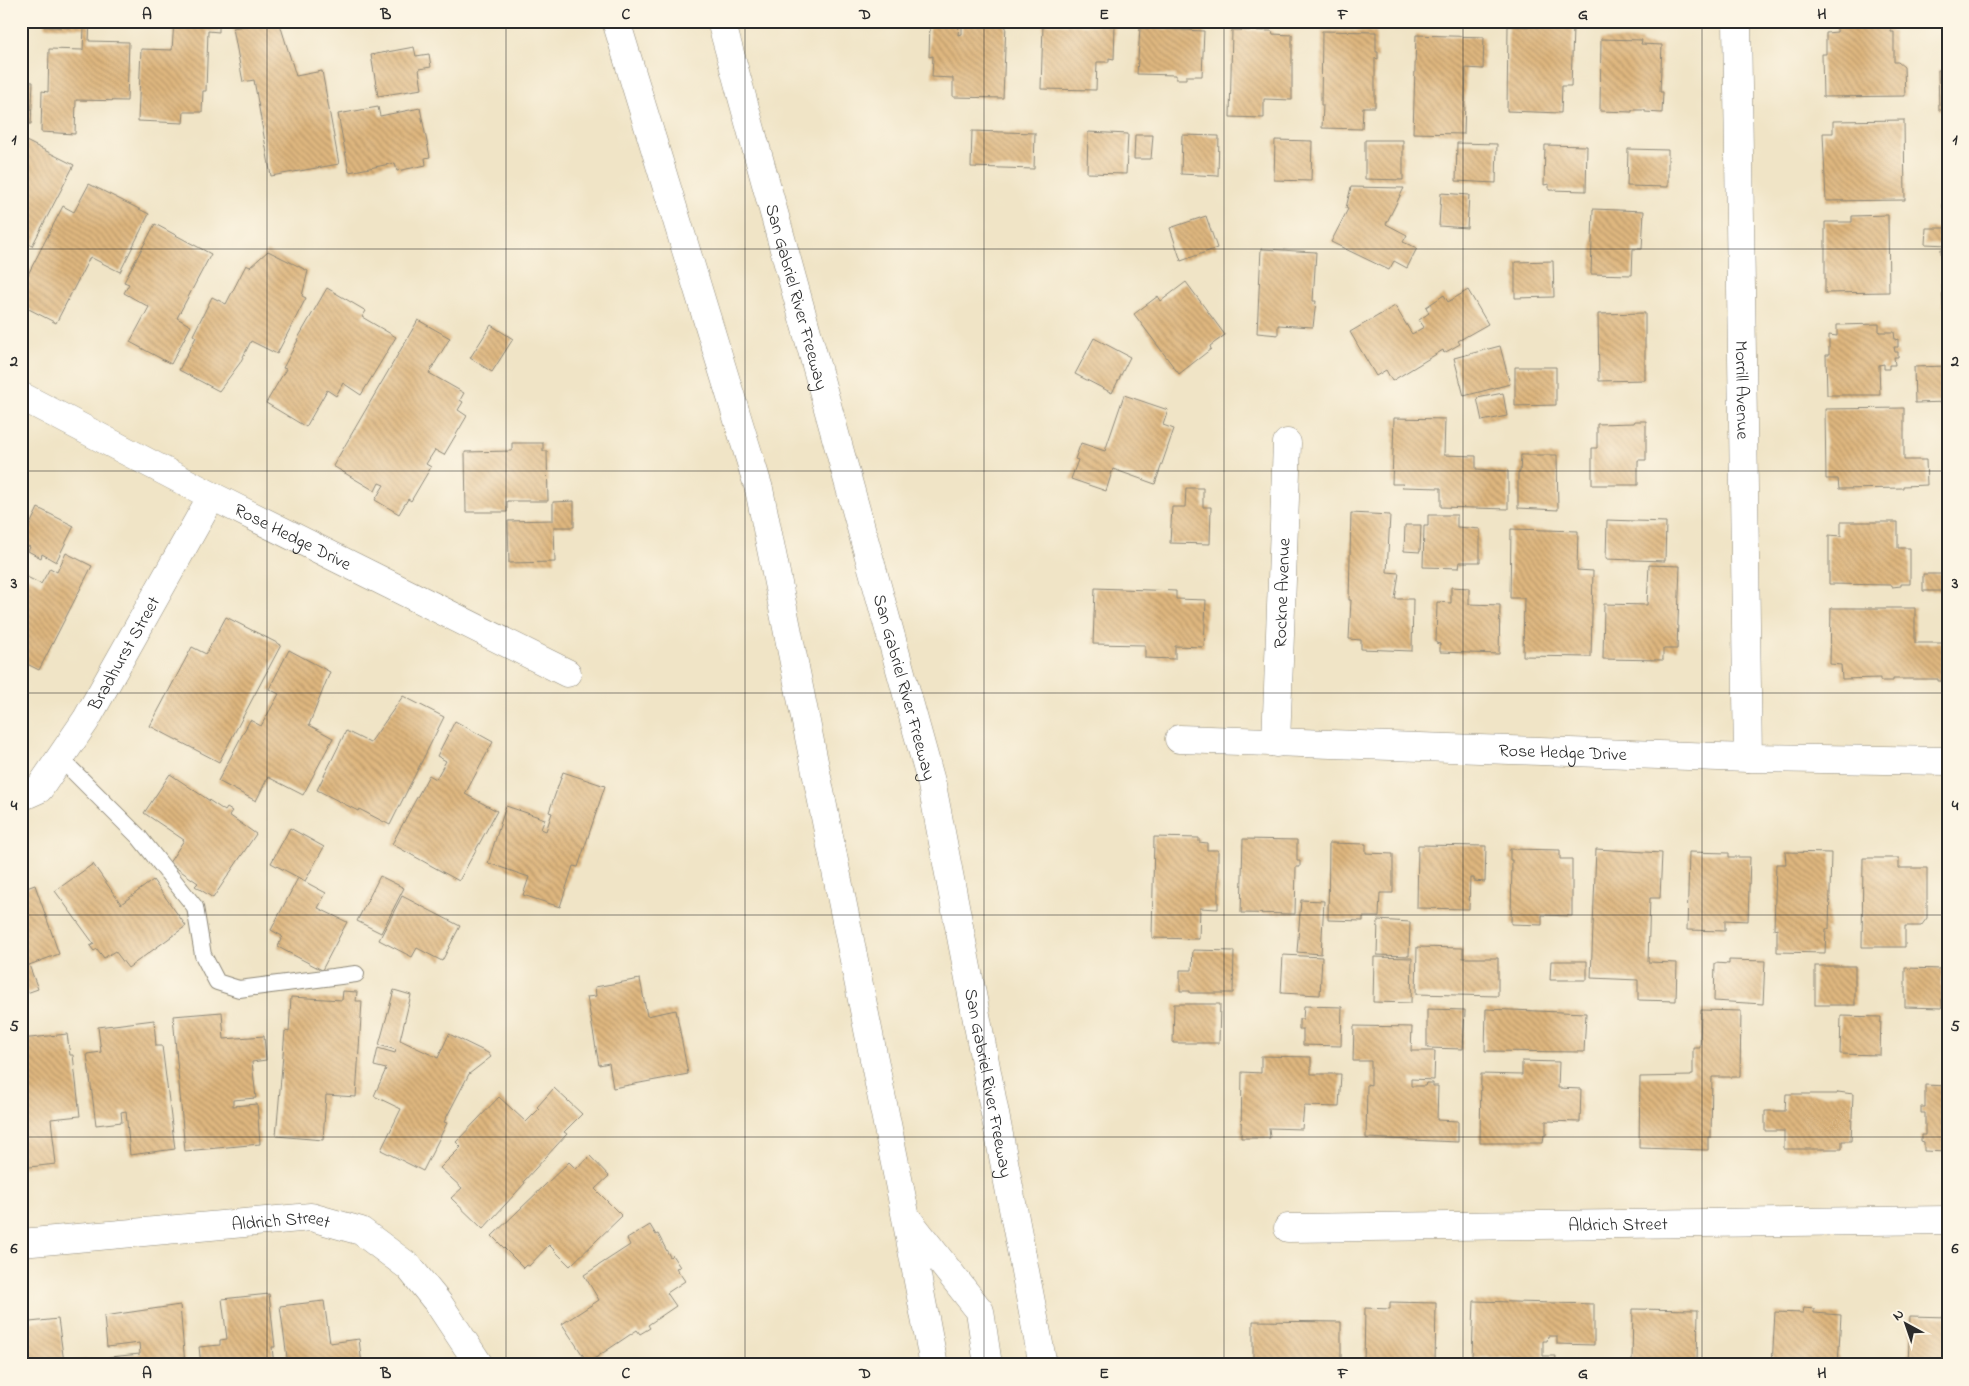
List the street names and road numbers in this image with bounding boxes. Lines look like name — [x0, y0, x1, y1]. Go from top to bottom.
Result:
street label: San Gabriel River Freeway — [757, 201, 833, 393]
street label: Morrill Avenue — [1727, 340, 1754, 441]
street label: Rose Hedge Drive — [229, 498, 356, 579]
street label: Rockne Avenue — [1268, 537, 1299, 649]
street label: Bradhurst Street — [82, 592, 168, 717]
street label: San Gabriel River Freeway — [865, 592, 941, 784]
street label: Rose Hedge Drive — [1498, 739, 1628, 769]
street label: San Gabriel River Freeway — [956, 987, 1018, 1180]
street label: Aldrich Street — [230, 1206, 333, 1239]
street label: Aldrich Street — [1568, 1212, 1668, 1240]

